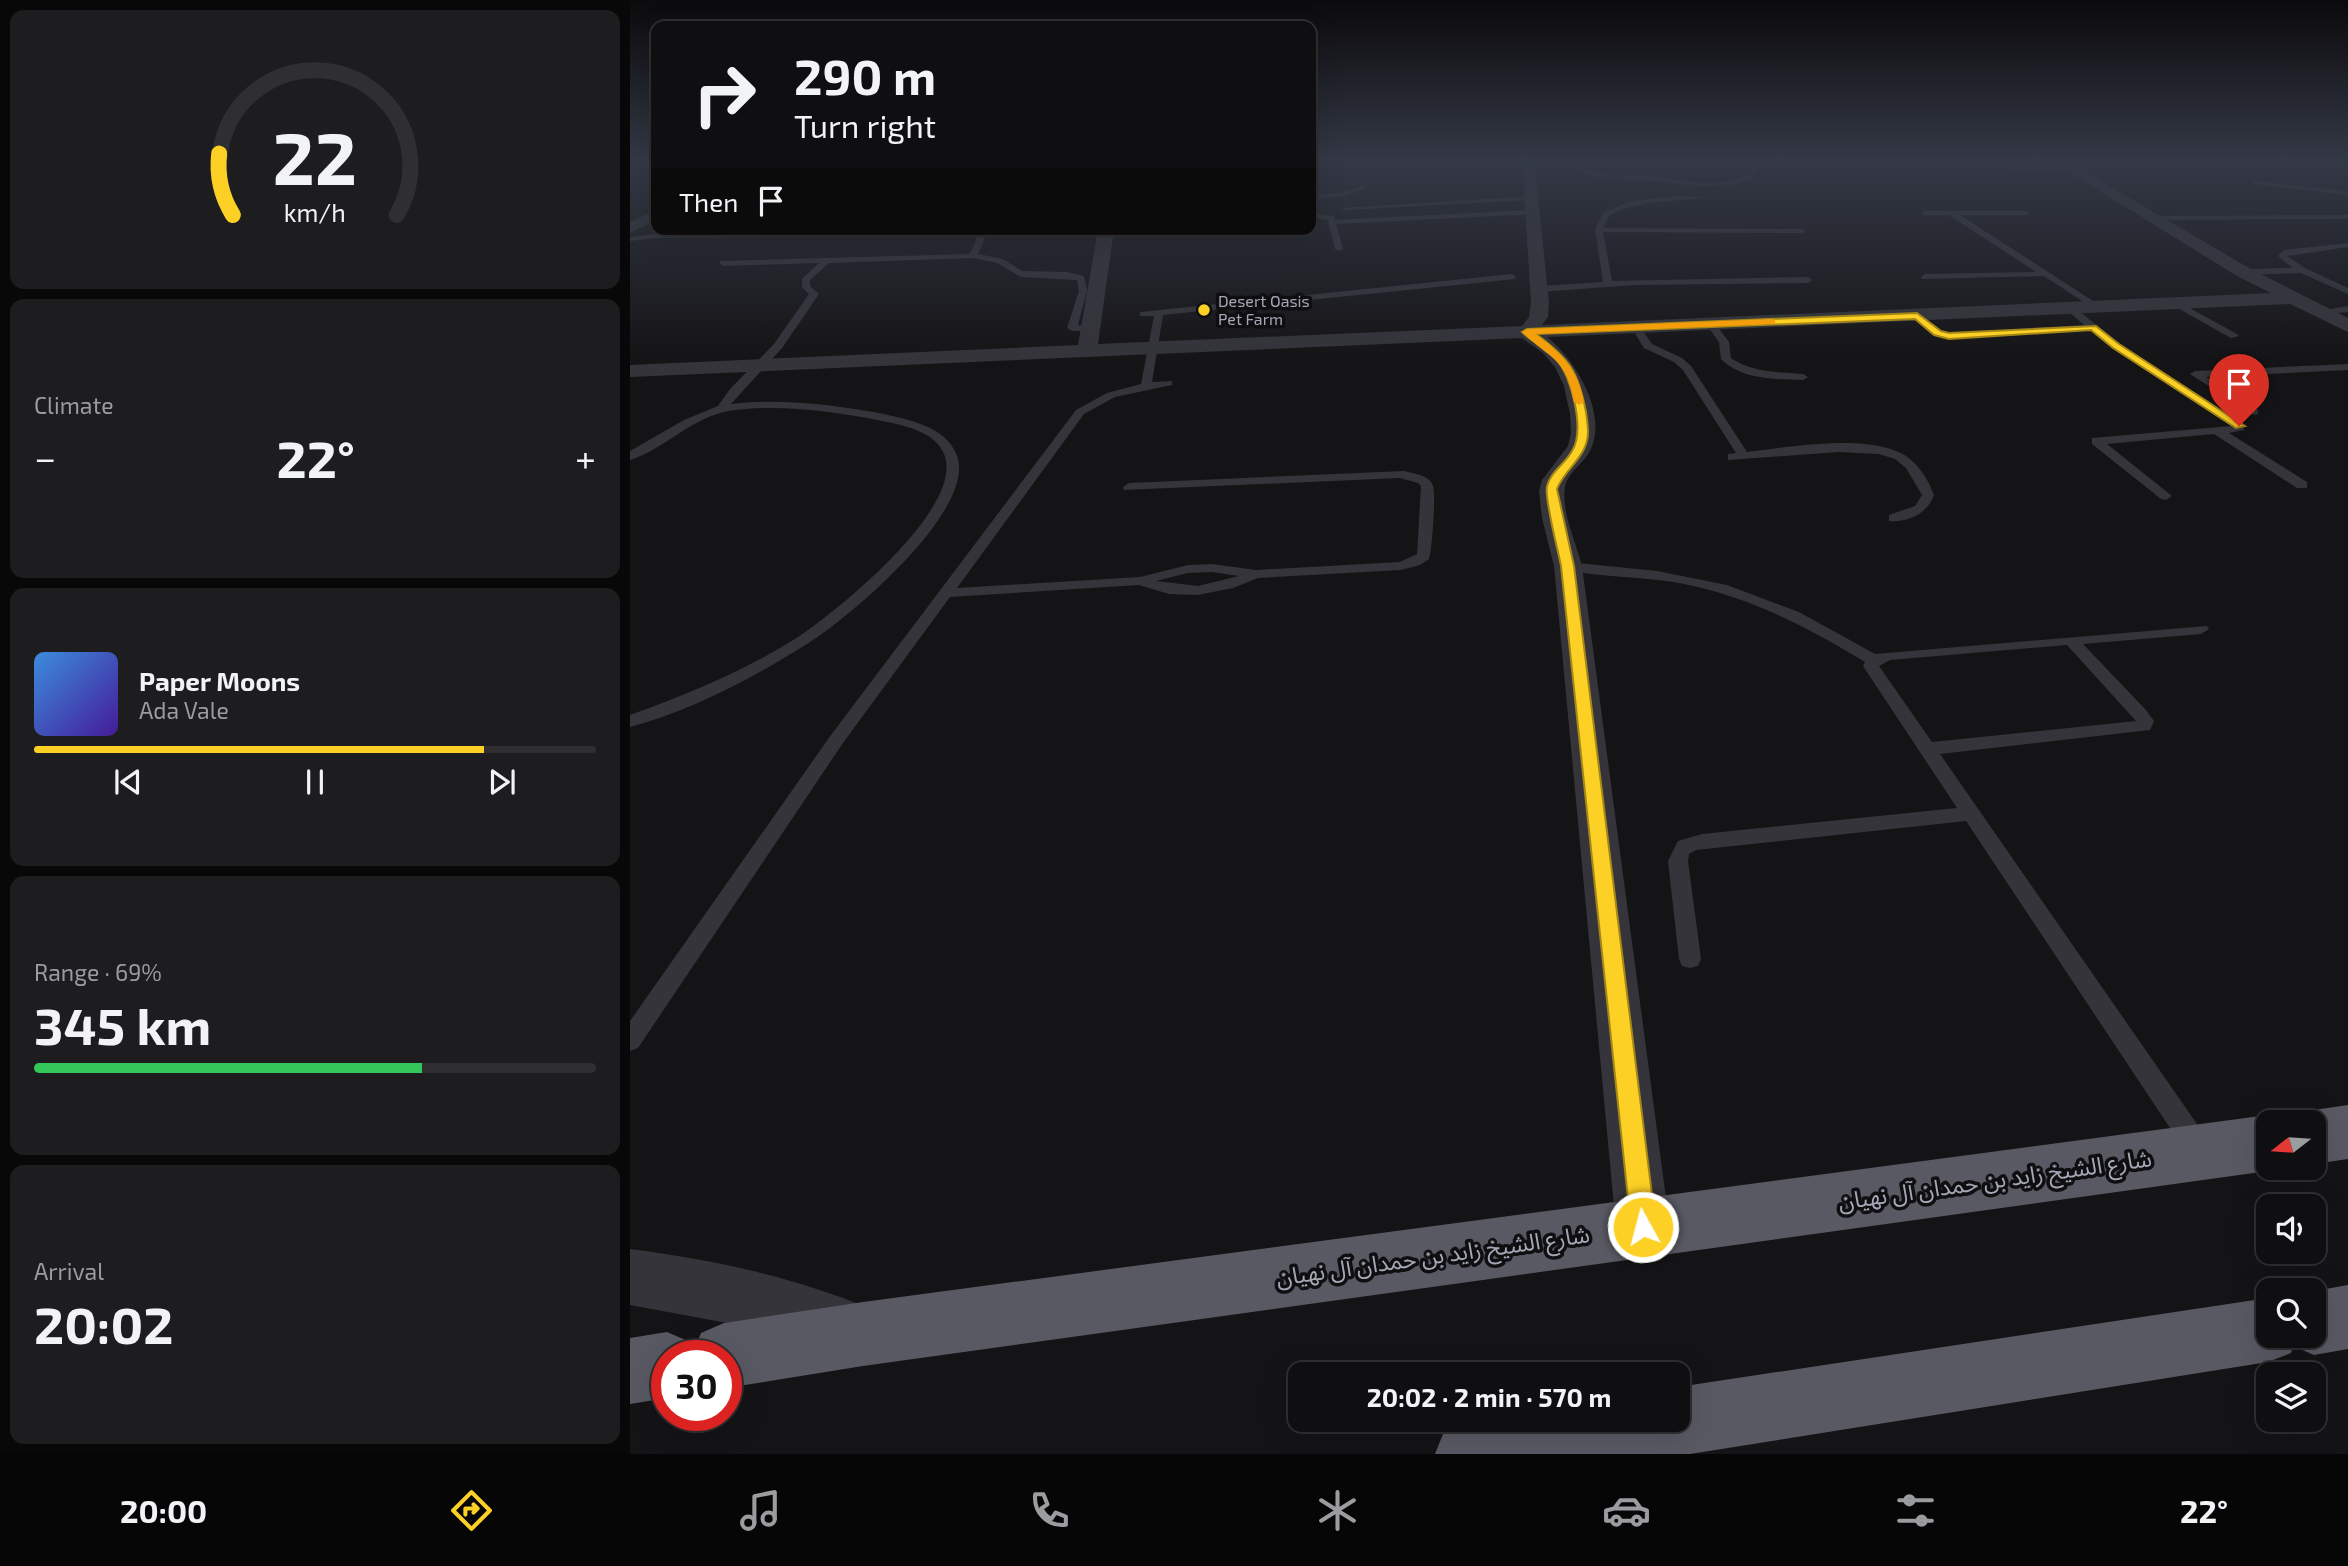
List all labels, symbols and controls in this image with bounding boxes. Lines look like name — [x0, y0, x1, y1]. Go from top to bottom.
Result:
text: 290 m — [794, 46, 936, 105]
icon: right — [679, 49, 770, 140]
text: Turn right — [794, 106, 936, 144]
text: 22 — [273, 113, 357, 201]
icon: arrive — [752, 182, 790, 220]
text: Then — [679, 186, 738, 217]
text: km/h — [284, 197, 346, 227]
place label: Desert Oasis Pet Farm — [1218, 291, 1310, 328]
marker: Desert Oasis Pet Farm — [1196, 302, 1212, 318]
pin — [2209, 354, 2269, 426]
icon: arrive — [2220, 365, 2258, 403]
text: Climate — [34, 391, 114, 419]
text: 22° — [276, 426, 355, 488]
text: − — [34, 434, 56, 480]
text: + — [575, 434, 596, 480]
text: Paper Moons — [139, 665, 300, 696]
text: Ada Vale — [139, 696, 229, 724]
icon: previous — [109, 763, 147, 801]
icon: pause — [296, 763, 334, 801]
icon: next — [483, 763, 521, 801]
text: Range · 69% — [34, 958, 162, 986]
text: 345 km — [34, 993, 211, 1055]
north arrow — [2256, 1110, 2326, 1180]
map controls — [2256, 1110, 2326, 1432]
street label: شارع الشيخ زايد بن حمدان آل نهيان — [1836, 1143, 2154, 1219]
position arrow — [1606, 1190, 1680, 1264]
button: sound — [2256, 1194, 2326, 1264]
street label: شارع الشيخ زايد بن حمدان آل نهيان — [1274, 1219, 1592, 1295]
text: Arrival — [34, 1257, 104, 1285]
button: search — [2256, 1278, 2326, 1348]
text: 20:02 — [34, 1292, 173, 1354]
speed limit sign: 30 — [651, 1340, 742, 1431]
button: layers — [2256, 1362, 2326, 1432]
text: 20:02 · 2 min · 570 m — [1367, 1381, 1611, 1412]
icon: directions — [447, 1486, 496, 1535]
icon: music — [736, 1486, 785, 1535]
icon: phone — [1025, 1486, 1074, 1535]
icon: climate — [1313, 1486, 1362, 1535]
icon: car — [1602, 1486, 1651, 1535]
icon: filters — [1891, 1486, 1940, 1535]
text: 20:00 — [120, 1491, 207, 1529]
text: 22° — [2180, 1491, 2228, 1529]

